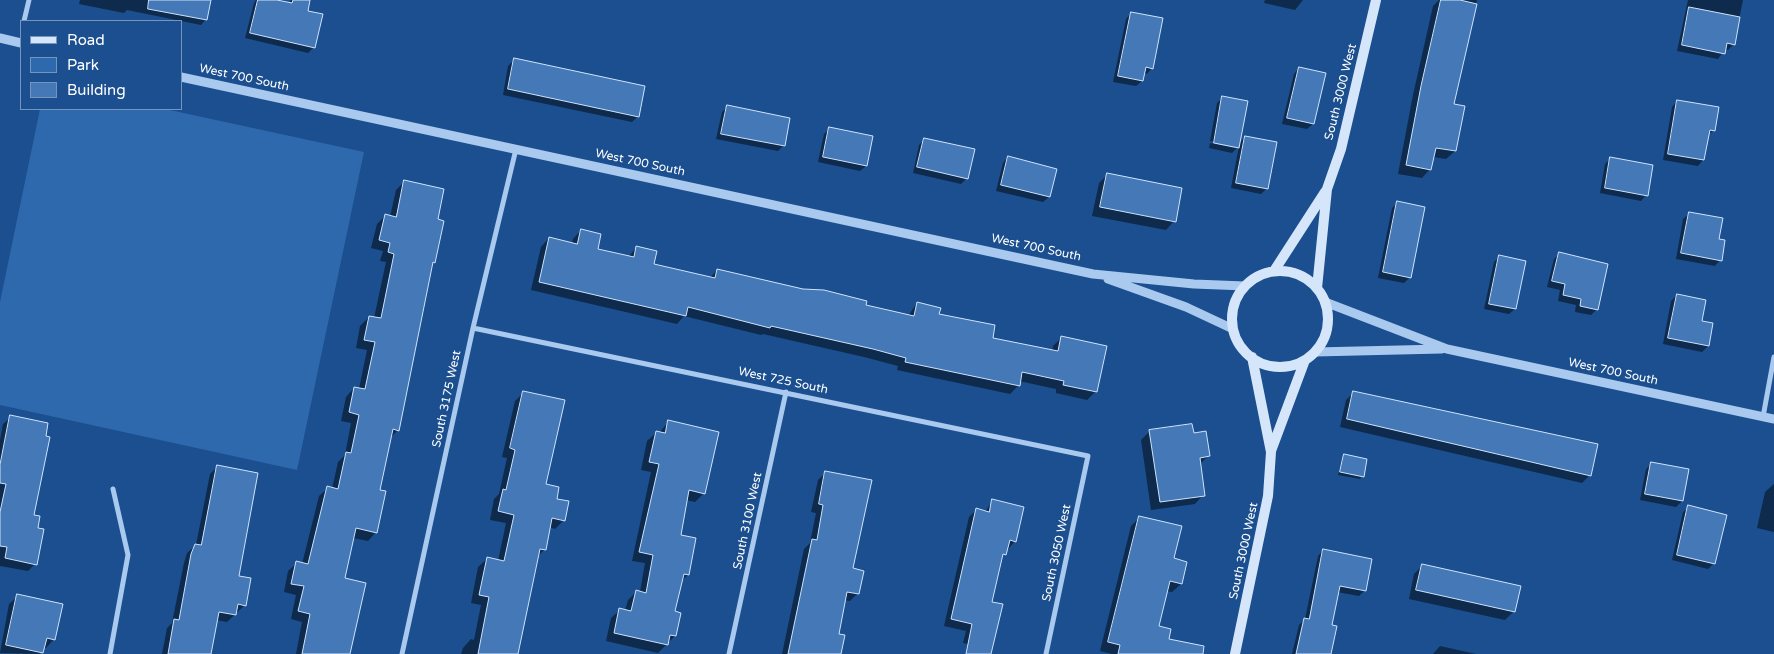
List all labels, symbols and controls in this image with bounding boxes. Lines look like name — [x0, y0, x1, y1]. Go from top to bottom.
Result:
legend — [20, 20, 182, 110]
text: Road — [67, 31, 105, 49]
street label: South 3000 West — [1322, 42, 1360, 142]
text: Park — [67, 56, 99, 74]
street label: West 700 South — [198, 61, 290, 95]
text: Building — [67, 81, 126, 99]
street label: West 700 South — [594, 146, 686, 180]
street label: West 700 South — [990, 231, 1082, 265]
street label: South 3175 West — [430, 349, 464, 449]
street label: West 700 South — [1567, 355, 1659, 389]
street label: West 725 South — [737, 364, 829, 398]
street label: South 3100 West — [731, 471, 765, 571]
street label: South 3000 West — [1227, 501, 1261, 601]
street label: South 3050 West — [1040, 503, 1074, 603]

